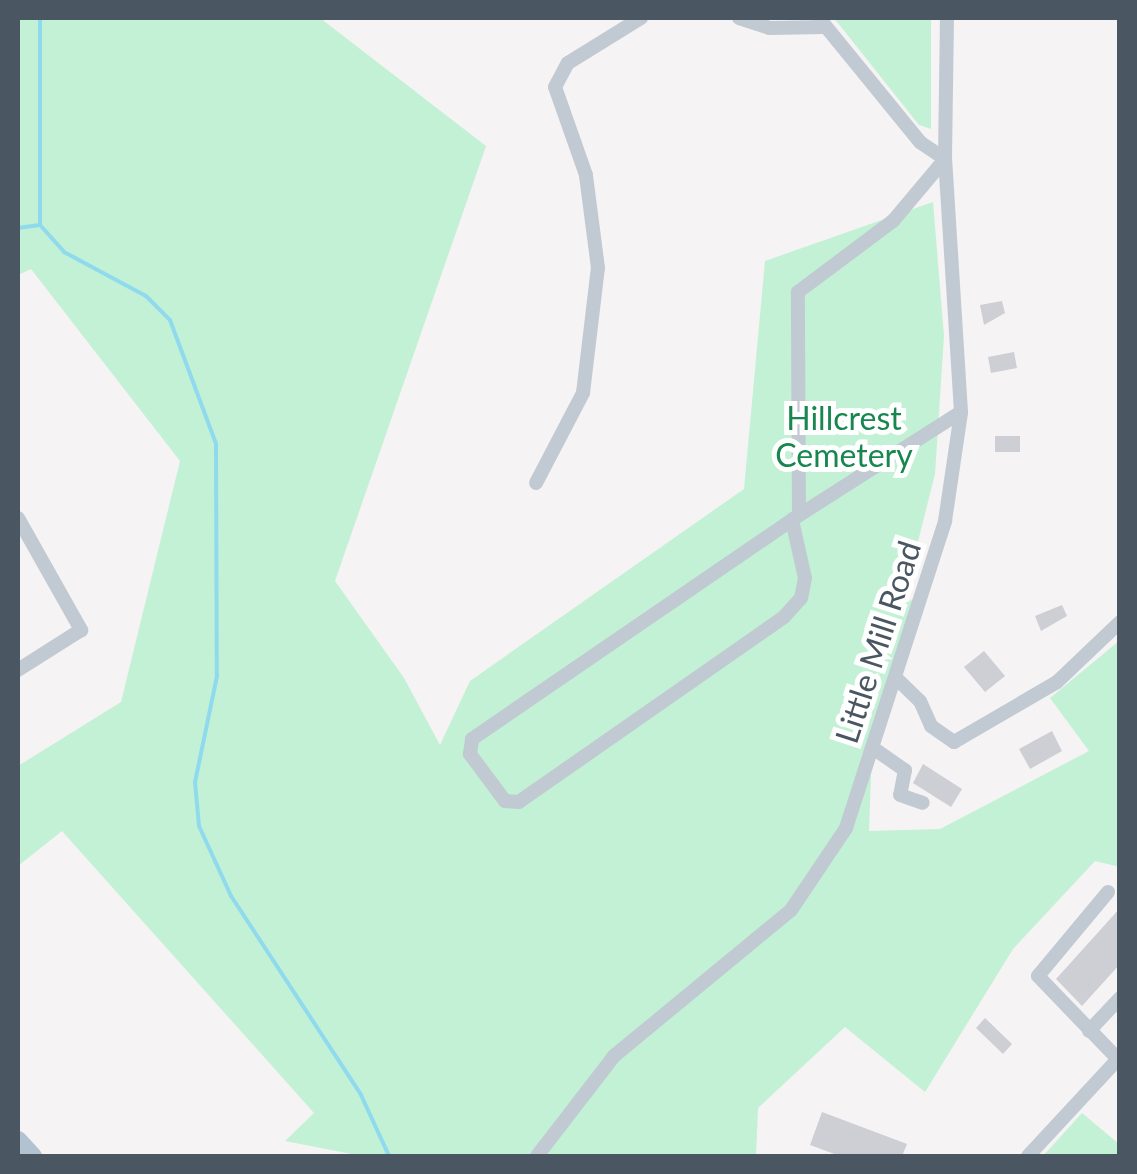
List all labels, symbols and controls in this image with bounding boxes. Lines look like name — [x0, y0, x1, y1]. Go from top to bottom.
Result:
park label: Hillcrest Cemetery — [775, 400, 913, 475]
street label: Little Mill Road — [827, 536, 929, 748]

